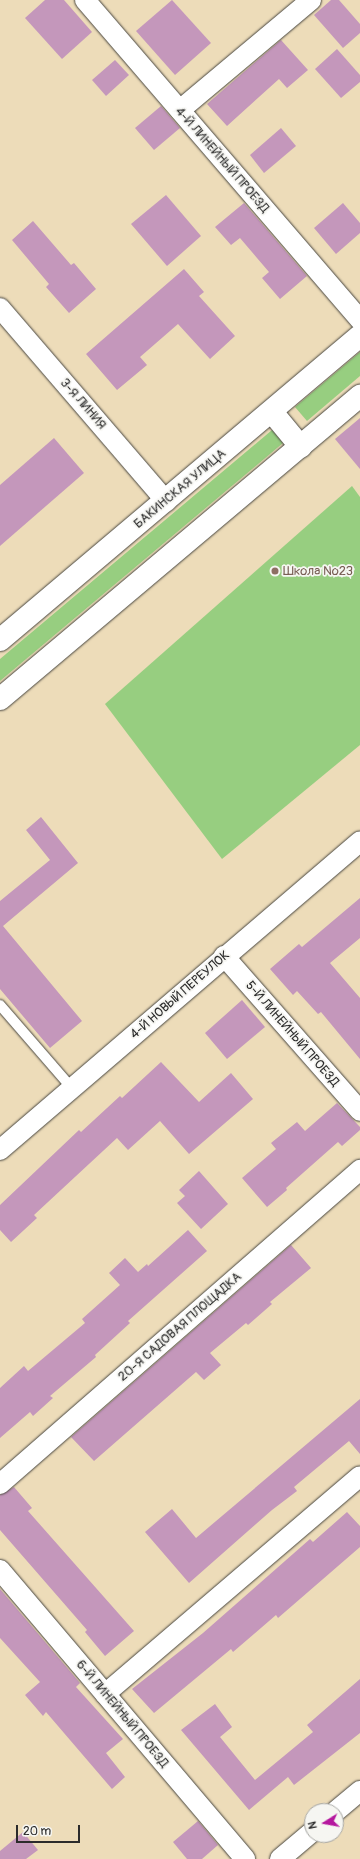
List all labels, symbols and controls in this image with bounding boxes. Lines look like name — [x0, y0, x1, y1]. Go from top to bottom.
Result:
street label: 4-Й ЛИНЕЙНЫЙ ПРОЕЗД — [172, 104, 272, 216]
street label: 3-Я ЛИНИЯ — [57, 375, 109, 433]
street label: БАКИНСКАЯ УЛИЦА — [131, 446, 229, 532]
place label: Школа №23 — [283, 563, 353, 579]
marker: Школа №23 — [270, 566, 280, 576]
street label: 4-Й НОВЫЙ ПЕРЕУЛОК — [127, 948, 233, 1042]
street label: 5-Й ЛИНЕЙНЫЙ ПРОЕЗД — [242, 978, 342, 1090]
street label: 20-Я САДОВАЯ ПЛОЩАДКА — [115, 1269, 245, 1385]
street label: 6-Й ЛИНЕЙНЫЙ ПРОЕЗД — [73, 1657, 171, 1771]
north arrow — [304, 1803, 344, 1843]
scale bar — [18, 1817, 82, 1843]
text: N — [306, 1820, 320, 1830]
text: 20 m — [23, 1824, 51, 1839]

